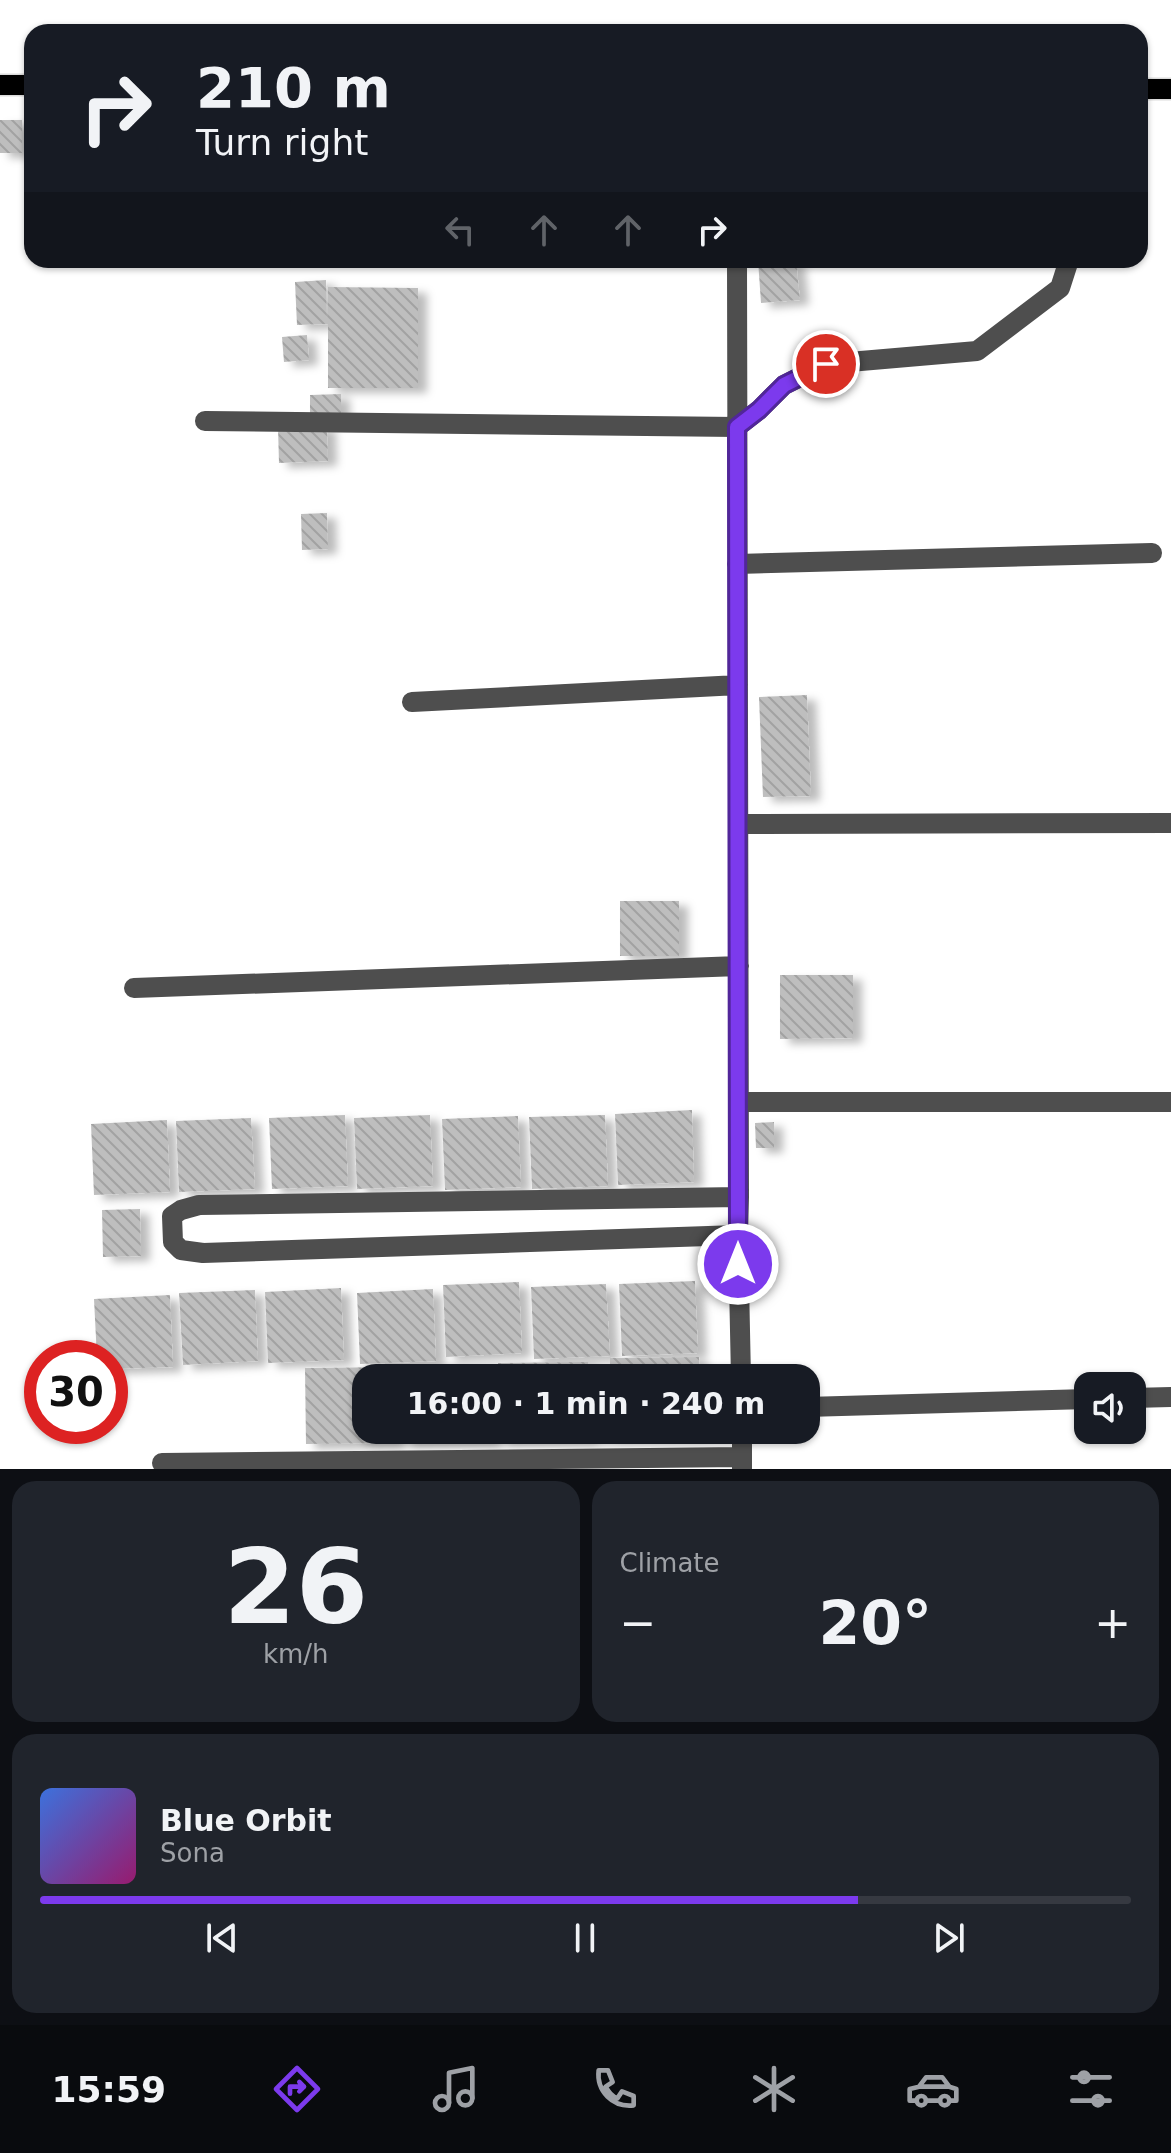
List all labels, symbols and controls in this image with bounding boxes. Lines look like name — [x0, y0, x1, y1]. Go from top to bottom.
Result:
text: 210 m — [196, 55, 391, 120]
icon: right — [64, 56, 168, 160]
text: Turn right — [196, 122, 368, 163]
icon: left — [438, 208, 482, 252]
icon: ahead — [522, 208, 566, 252]
icon: ahead — [606, 208, 650, 252]
icon: right — [690, 208, 734, 252]
pin — [792, 330, 860, 398]
icon: arrive — [804, 342, 848, 386]
position arrow — [696, 1222, 780, 1306]
speed limit sign: 30 — [24, 1340, 128, 1444]
map controls — [1074, 1372, 1146, 1444]
button: sound — [1074, 1372, 1146, 1444]
text: 16:00 · 1 min · 240 m — [407, 1386, 765, 1421]
text: 26 — [223, 1526, 368, 1648]
text: Climate — [620, 1548, 720, 1578]
text: 20° — [819, 1588, 932, 1658]
text: − — [620, 1597, 656, 1648]
text: + — [1094, 1597, 1131, 1648]
text: km/h — [263, 1639, 329, 1669]
text: Blue Orbit — [160, 1803, 332, 1838]
text: Sona — [160, 1838, 225, 1868]
icon: previous — [200, 1916, 244, 1960]
icon: pause — [563, 1916, 607, 1960]
icon: next — [927, 1916, 971, 1960]
icon: directions — [269, 2061, 325, 2117]
icon: music — [428, 2061, 484, 2117]
icon: phone — [587, 2061, 643, 2117]
icon: climate — [746, 2061, 802, 2117]
icon: car — [905, 2061, 961, 2117]
icon: filters — [1063, 2061, 1119, 2117]
text: 15:59 — [51, 2069, 166, 2110]

